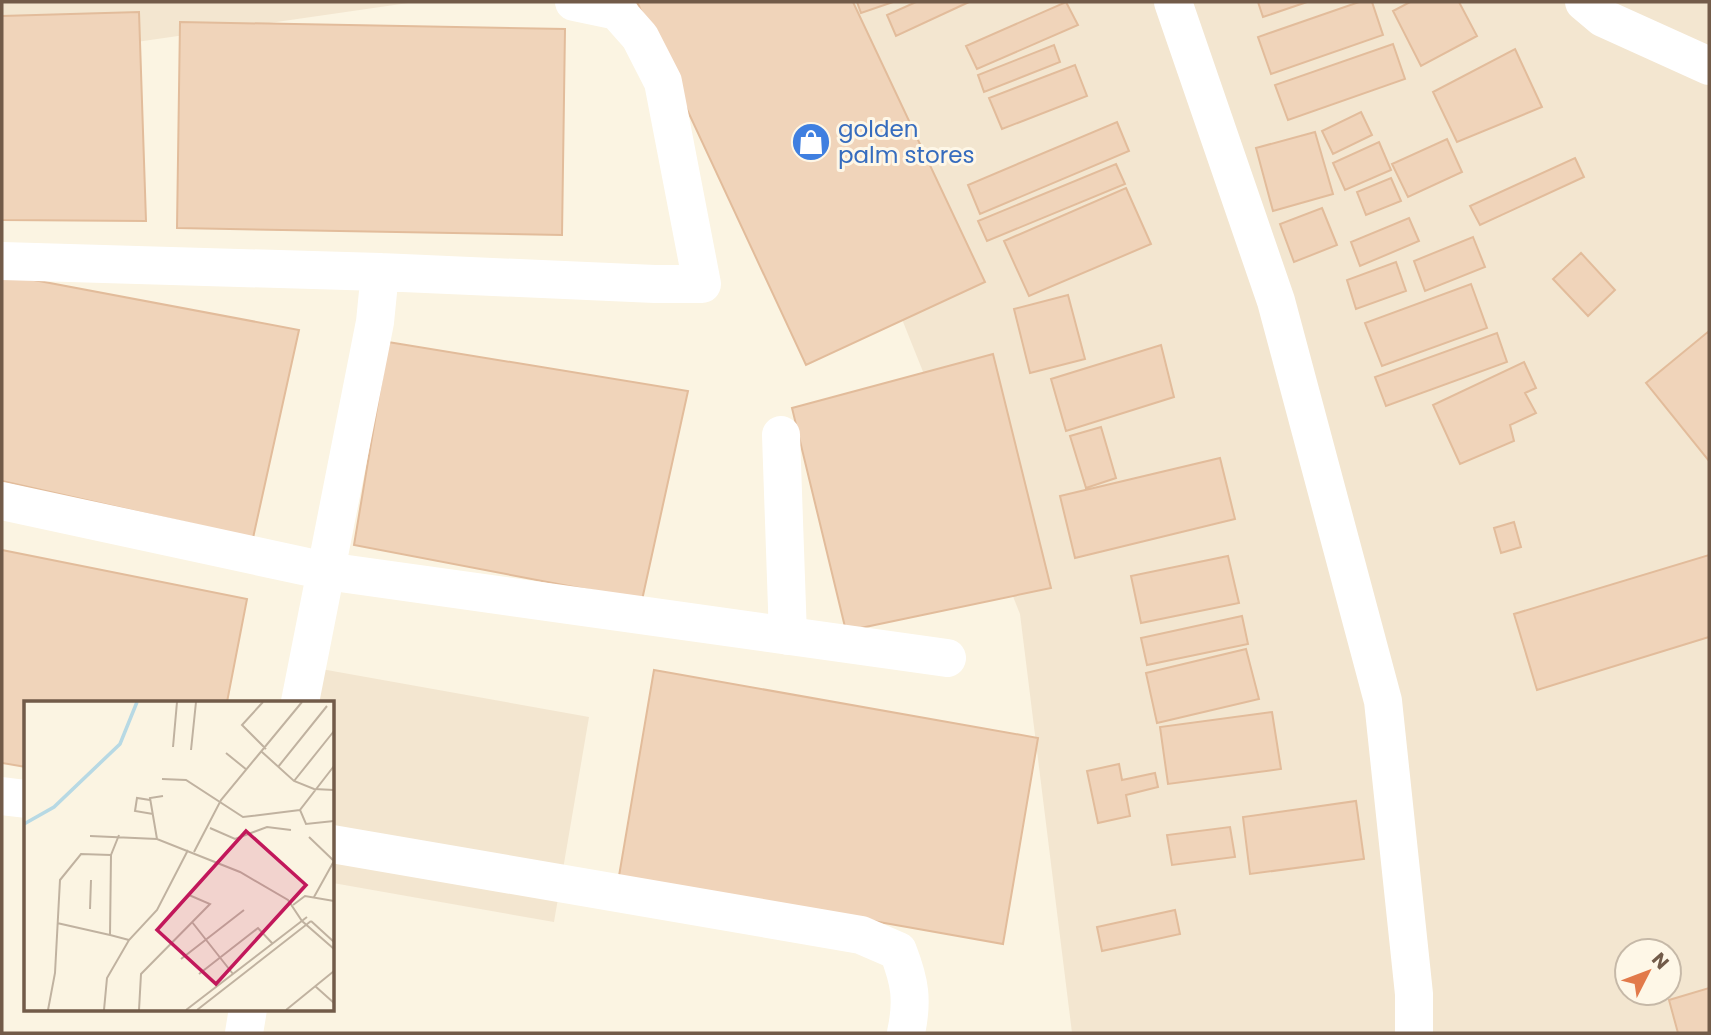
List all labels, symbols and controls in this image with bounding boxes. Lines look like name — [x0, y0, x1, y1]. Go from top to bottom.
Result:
place label: golden palm stores — [838, 113, 975, 171]
shop icon: golden palm stores — [790, 121, 832, 163]
inset map — [24, 701, 334, 1010]
north arrow — [1613, 937, 1683, 1007]
text: N — [1645, 947, 1675, 975]

